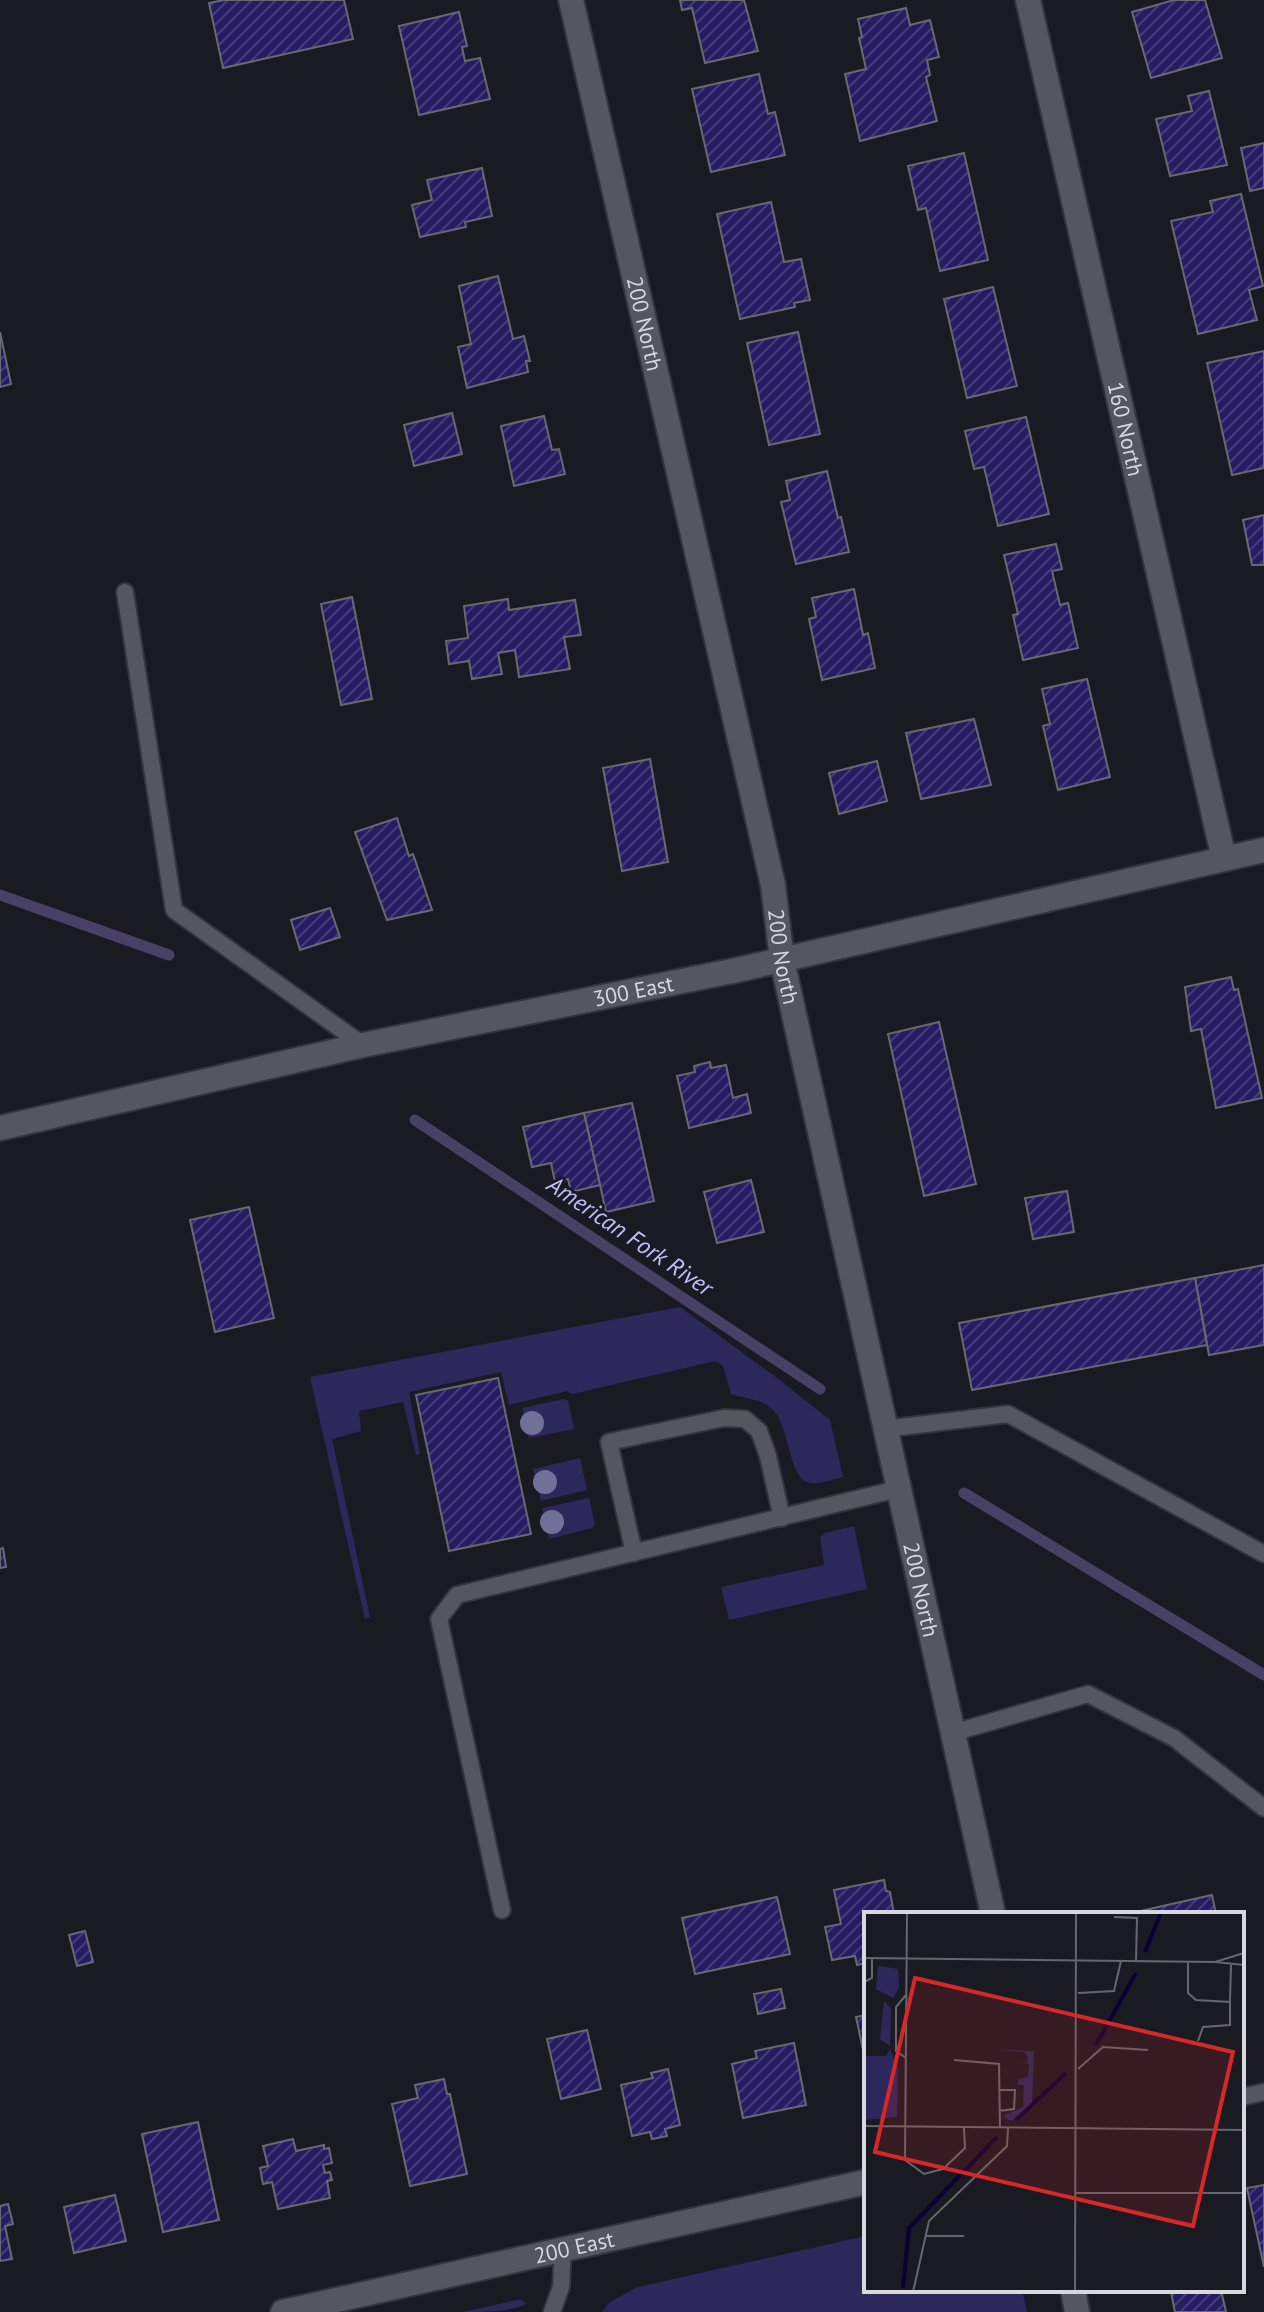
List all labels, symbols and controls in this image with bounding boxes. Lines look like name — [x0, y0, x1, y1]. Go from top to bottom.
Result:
street label: 200 North — [621, 274, 669, 374]
street label: 160 North — [1102, 379, 1150, 479]
street label: 200 North — [762, 907, 805, 1007]
street label: 300 East — [591, 969, 676, 1013]
water label: American Fork River — [540, 1168, 721, 1304]
street label: 200 North — [897, 1540, 945, 1639]
inset map — [864, 1912, 1244, 2292]
street label: 200 East — [531, 2225, 617, 2270]

